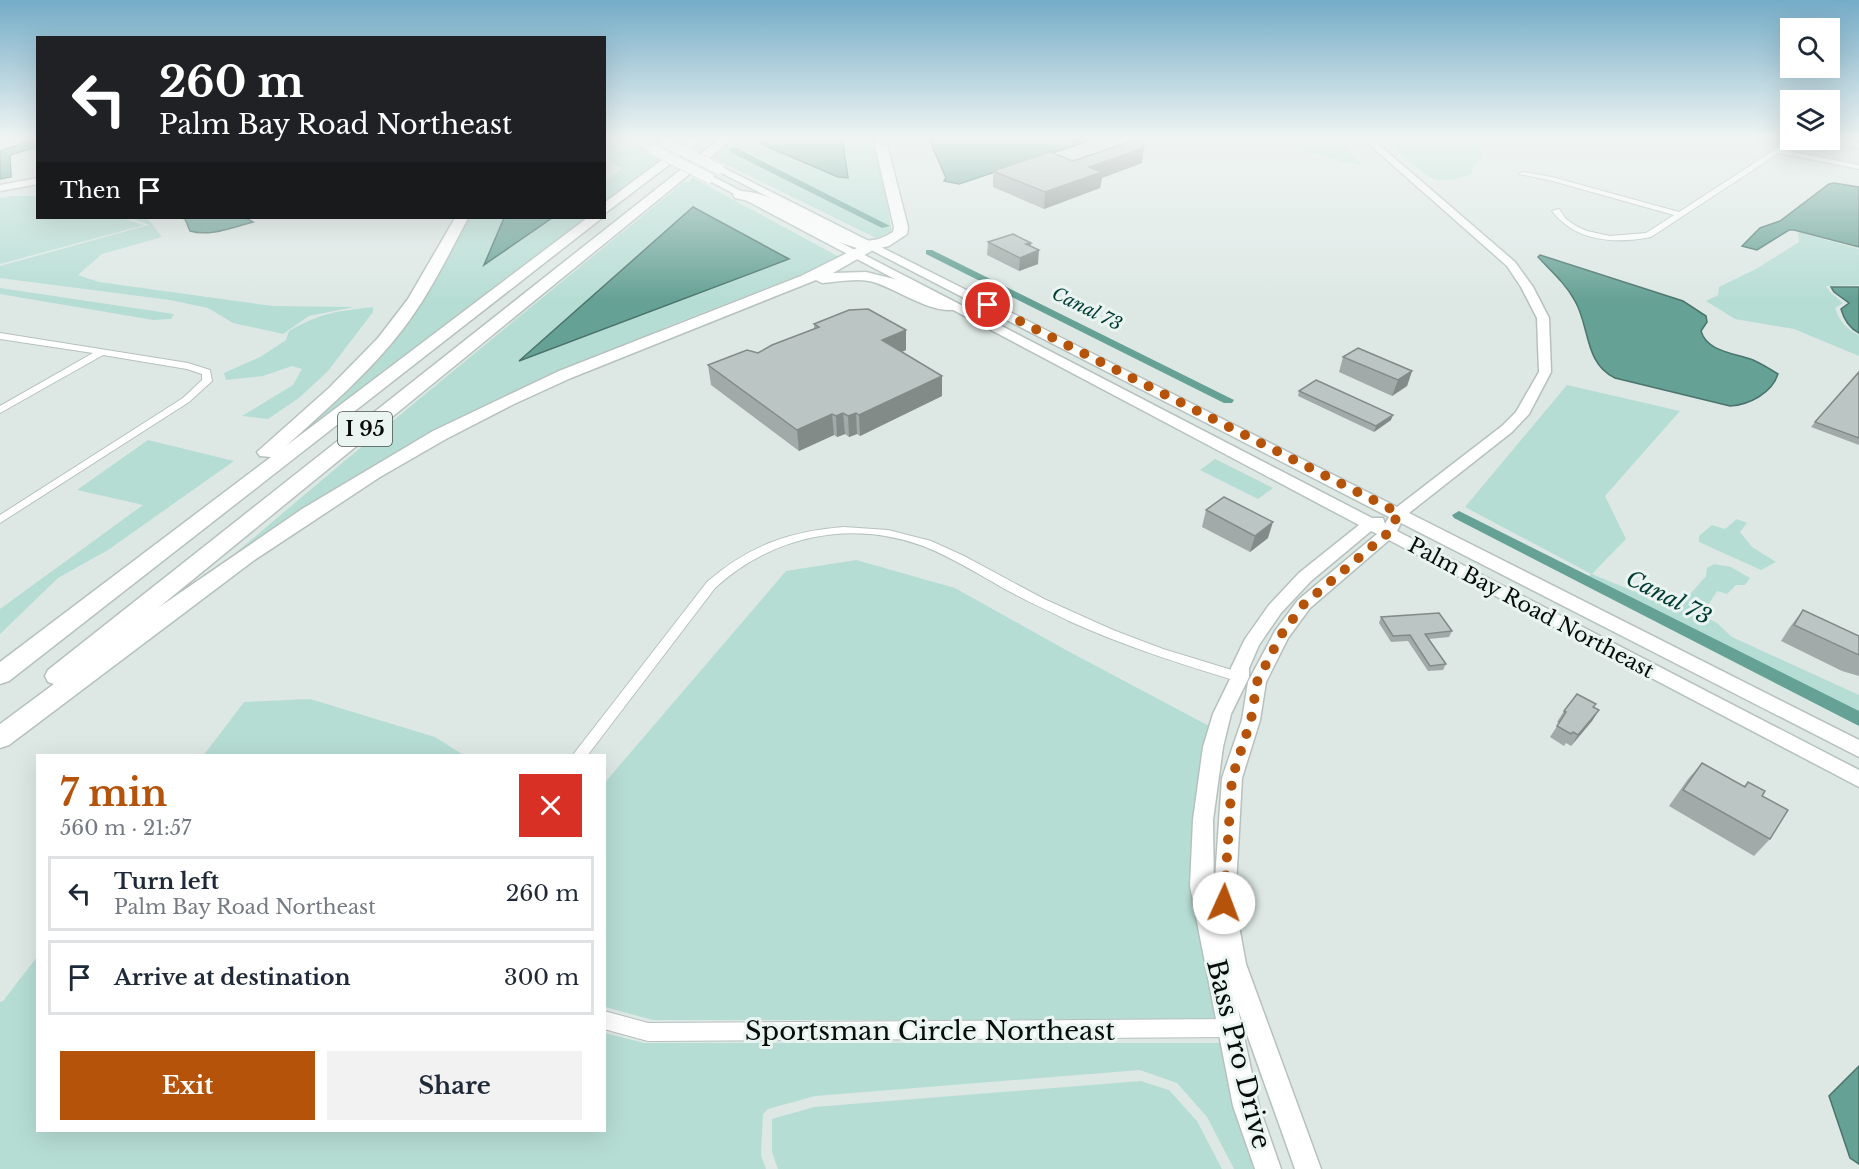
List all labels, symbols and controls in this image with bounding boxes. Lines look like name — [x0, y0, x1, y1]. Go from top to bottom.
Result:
map controls — [1780, 18, 1840, 150]
button: search — [1780, 18, 1840, 78]
text: 260 m — [159, 56, 304, 108]
icon: left — [60, 60, 138, 138]
button: layers — [1780, 90, 1840, 150]
text: Palm Bay Road Northeast — [159, 108, 512, 141]
icon: arrive — [133, 174, 166, 207]
text: Then — [60, 177, 121, 204]
pin — [962, 279, 1013, 330]
water label: Canal 73 — [1048, 283, 1126, 335]
icon: arrive — [971, 288, 1004, 321]
road number: I 95 — [338, 412, 392, 446]
street label: Palm Bay Road Northeast — [1404, 532, 1658, 684]
water label: Canal 73 — [1622, 564, 1716, 630]
text: 7 min — [60, 771, 167, 816]
button: close — [519, 774, 582, 837]
text: 560 m · 21:57 — [60, 816, 191, 840]
text: Turn left — [114, 868, 219, 895]
position arrow — [1192, 871, 1256, 935]
icon: left — [63, 877, 96, 910]
text: 260 m — [506, 880, 579, 907]
text: Palm Bay Road Northeast — [114, 895, 376, 919]
street label: Bass Pro Drive — [1200, 956, 1278, 1152]
icon: arrive — [63, 961, 96, 994]
text: Arrive at destination — [114, 964, 351, 991]
text: 300 m — [504, 964, 579, 991]
street label: Sportsman Circle Northeast — [745, 1015, 1115, 1047]
button: Exit — [60, 1051, 315, 1120]
button: Share — [327, 1051, 582, 1120]

